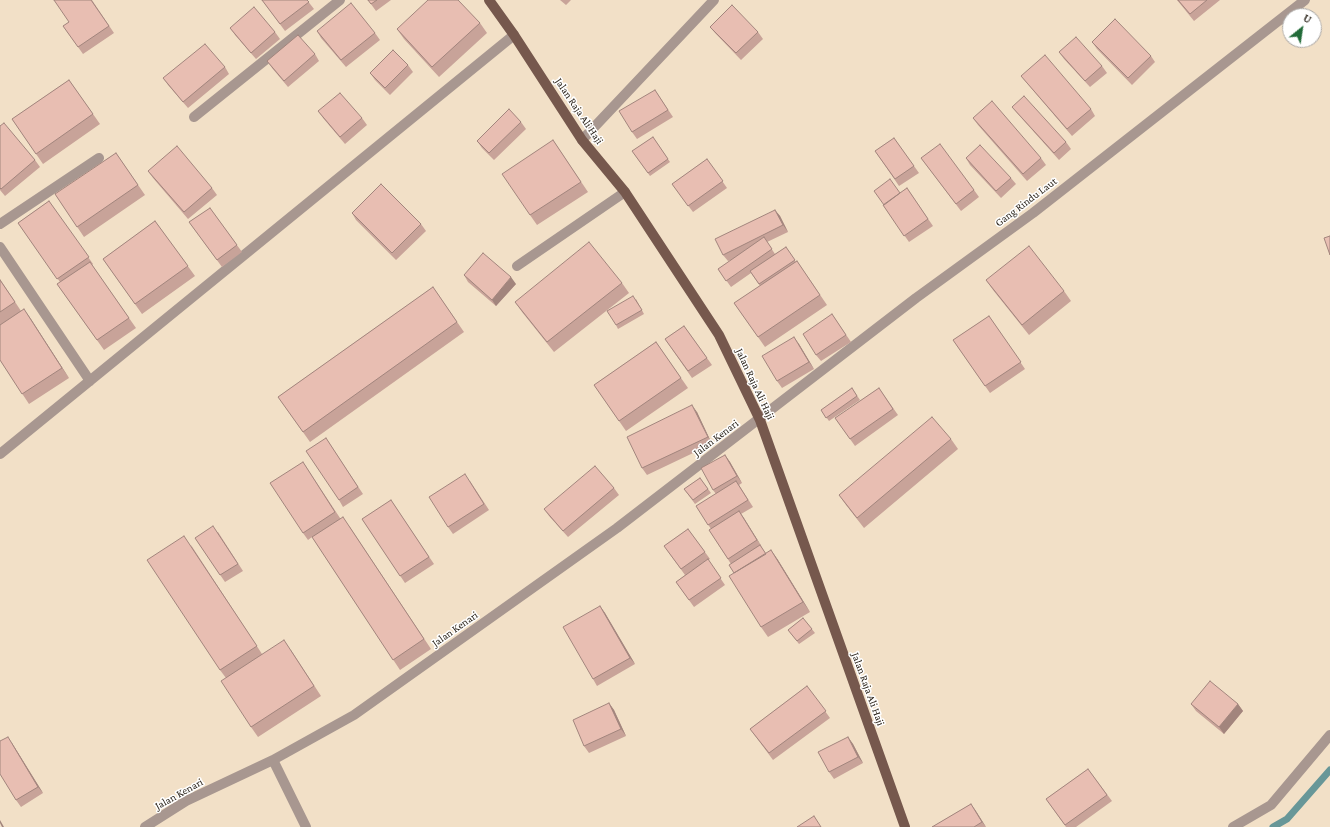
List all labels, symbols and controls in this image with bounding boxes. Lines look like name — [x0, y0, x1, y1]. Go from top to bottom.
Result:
north arrow — [1282, 8, 1322, 48]
text: U — [1301, 11, 1314, 26]
street label: Jalan Raja Ali Haji — [552, 75, 606, 147]
street label: Gang Rindu Laut — [992, 174, 1060, 230]
street label: Jalan Raja Ali Haji — [733, 346, 777, 422]
street label: Jalan Kenari — [691, 417, 741, 459]
street label: Jalan Kenari — [429, 608, 481, 650]
street label: Jalan Raja Ali Haji — [849, 650, 887, 728]
street label: Jalan Kenari — [153, 775, 205, 813]

